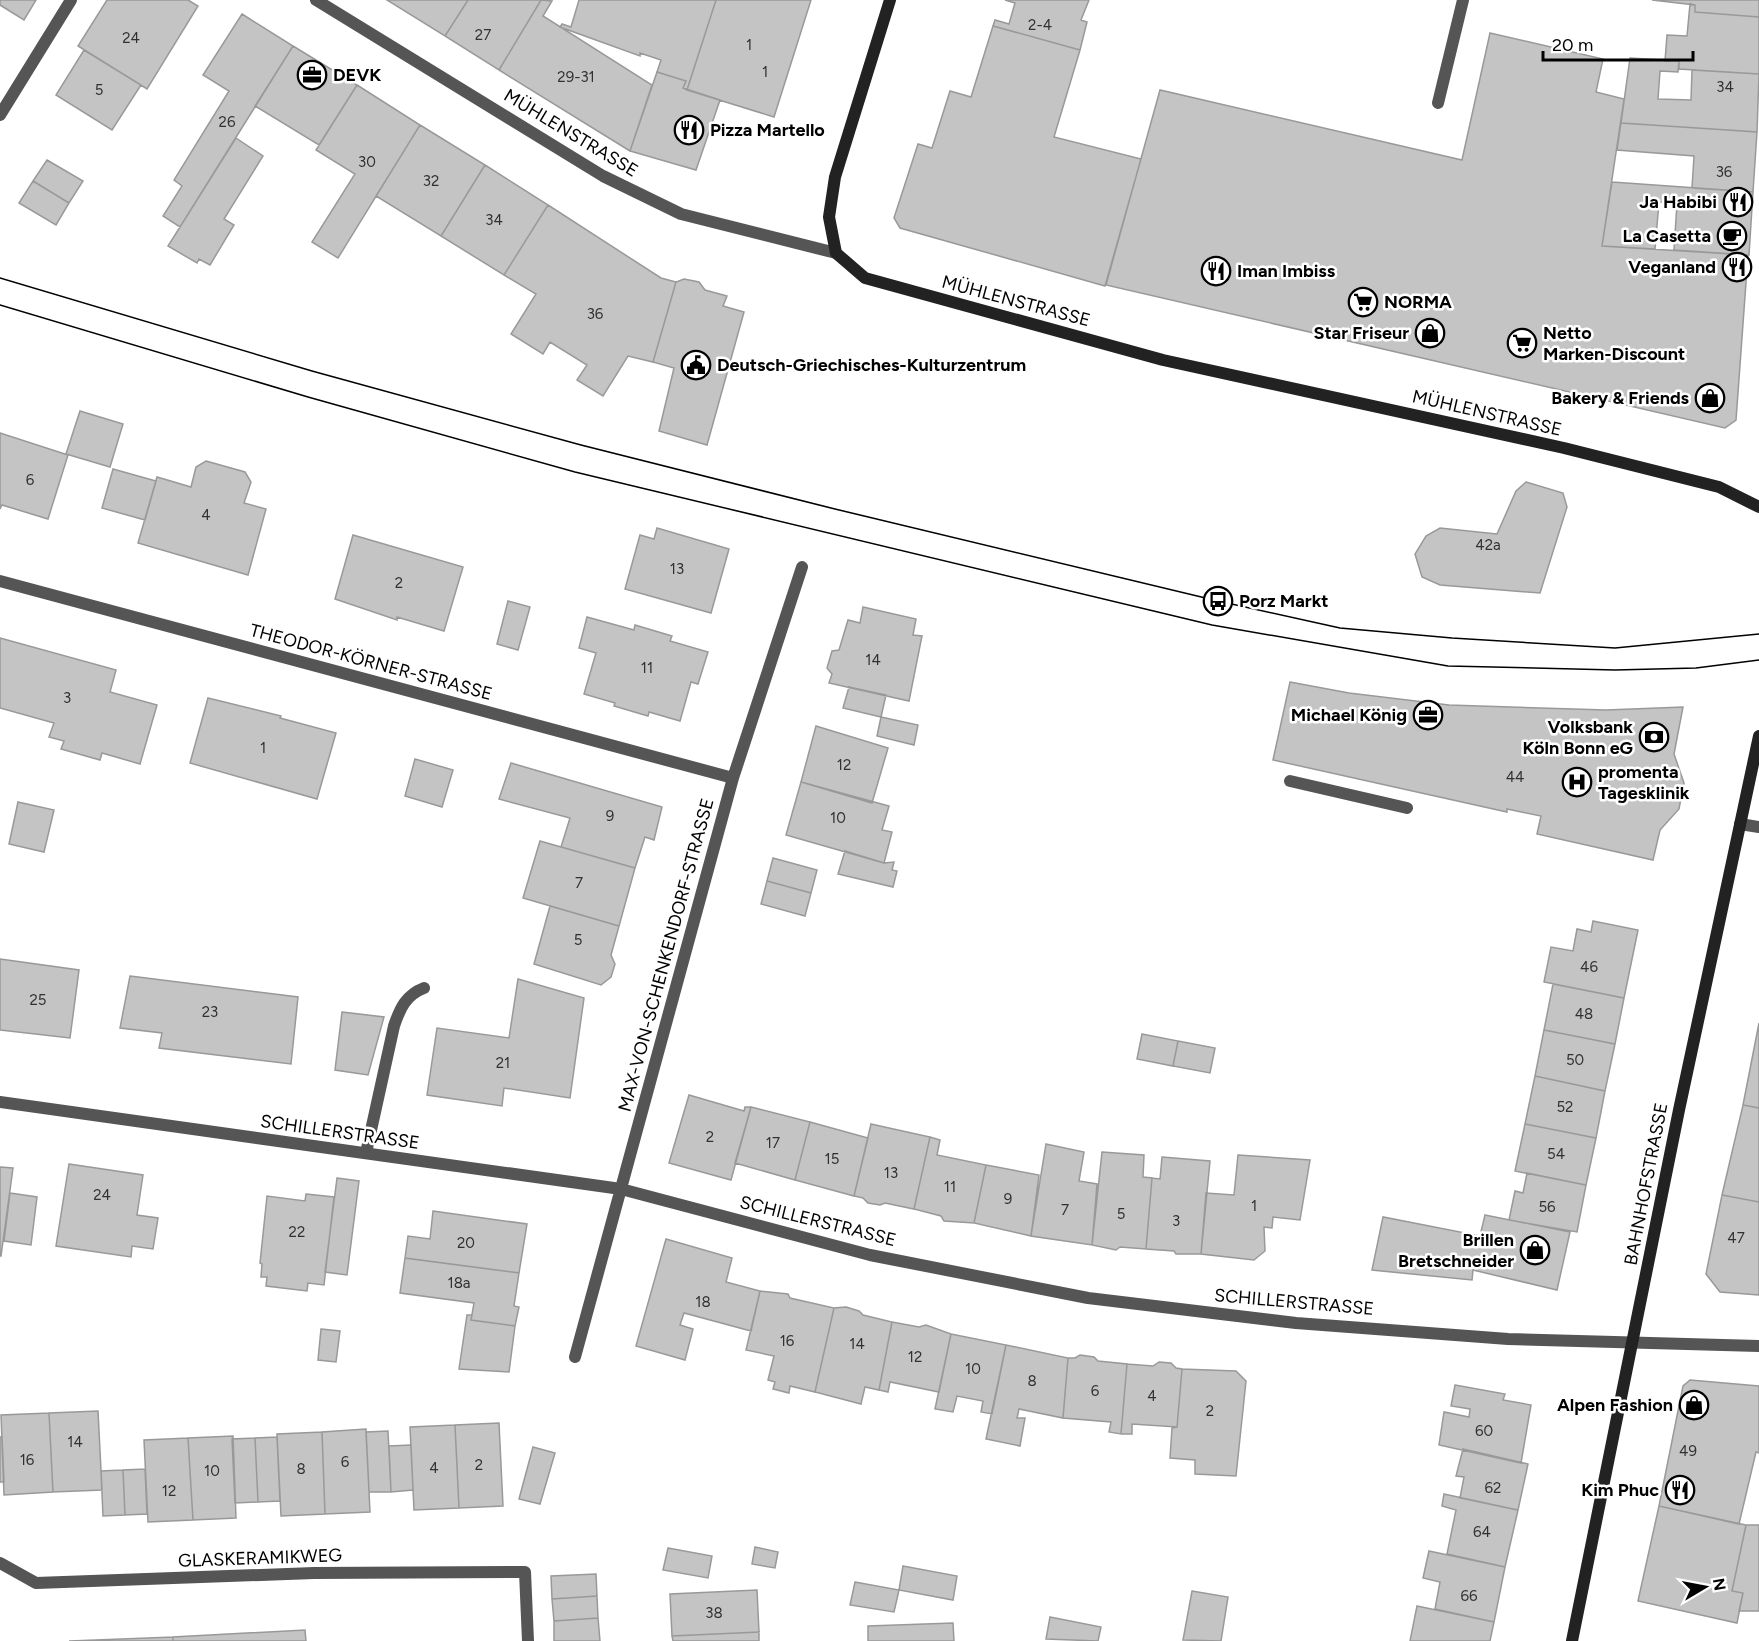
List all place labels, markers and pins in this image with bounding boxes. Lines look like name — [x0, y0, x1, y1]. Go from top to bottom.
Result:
office icon: DEVK — [296, 59, 328, 91]
place label: DEVK — [333, 64, 381, 86]
restaurant icon: Pizza Martello — [673, 114, 705, 146]
place label: Pizza Martello — [710, 119, 825, 141]
restaurant icon: Ja Habibi — [1722, 186, 1754, 218]
place label: Ja Habibi — [1639, 191, 1717, 213]
cafe icon: La Casetta — [1716, 220, 1748, 252]
place label: La Casetta — [1623, 225, 1711, 247]
restaurant icon: Veganland — [1721, 251, 1753, 283]
restaurant icon: Iman Imbiss — [1200, 255, 1232, 287]
place label: Veganland — [1628, 256, 1716, 278]
place label: Iman Imbiss — [1237, 260, 1336, 282]
supermarket icon: NORMA — [1347, 286, 1379, 318]
place label: NORMA — [1384, 291, 1452, 313]
shop icon: Star Friseur — [1414, 317, 1446, 349]
place label: Star Friseur — [1314, 322, 1409, 344]
place label: Netto Marken-Discount — [1543, 322, 1685, 365]
supermarket icon: Netto Marken-Discount — [1506, 327, 1538, 359]
public building icon: Deutsch-Griechisches-Kulturzentrum — [680, 349, 712, 381]
place label: Deutsch-Griechisches-Kulturzentrum — [717, 354, 1026, 376]
shop icon: Bakery & Friends — [1694, 382, 1726, 414]
place label: Bakery & Friends — [1551, 387, 1690, 409]
bus stop icon: Porz Markt — [1202, 585, 1234, 617]
place label: Porz Markt — [1239, 590, 1329, 612]
office icon: Michael König — [1412, 699, 1444, 731]
place label: Michael König — [1291, 704, 1407, 726]
place label: Volksbank Köln Bonn eG — [1523, 716, 1633, 759]
bank icon: Volksbank Köln Bonn eG — [1638, 721, 1670, 753]
place label: promenta Tagesklinik — [1598, 761, 1690, 804]
hospital icon: promenta Tagesklinik — [1561, 766, 1593, 798]
place label: Brillen Bretschneider — [1398, 1229, 1514, 1272]
shop icon: Brillen Bretschneider — [1519, 1234, 1551, 1266]
shop icon: Alpen Fashion — [1678, 1389, 1710, 1421]
place label: Alpen Fashion — [1557, 1394, 1673, 1416]
restaurant icon: Kim Phuc — [1664, 1474, 1696, 1506]
place label: Kim Phuc — [1581, 1479, 1659, 1501]

